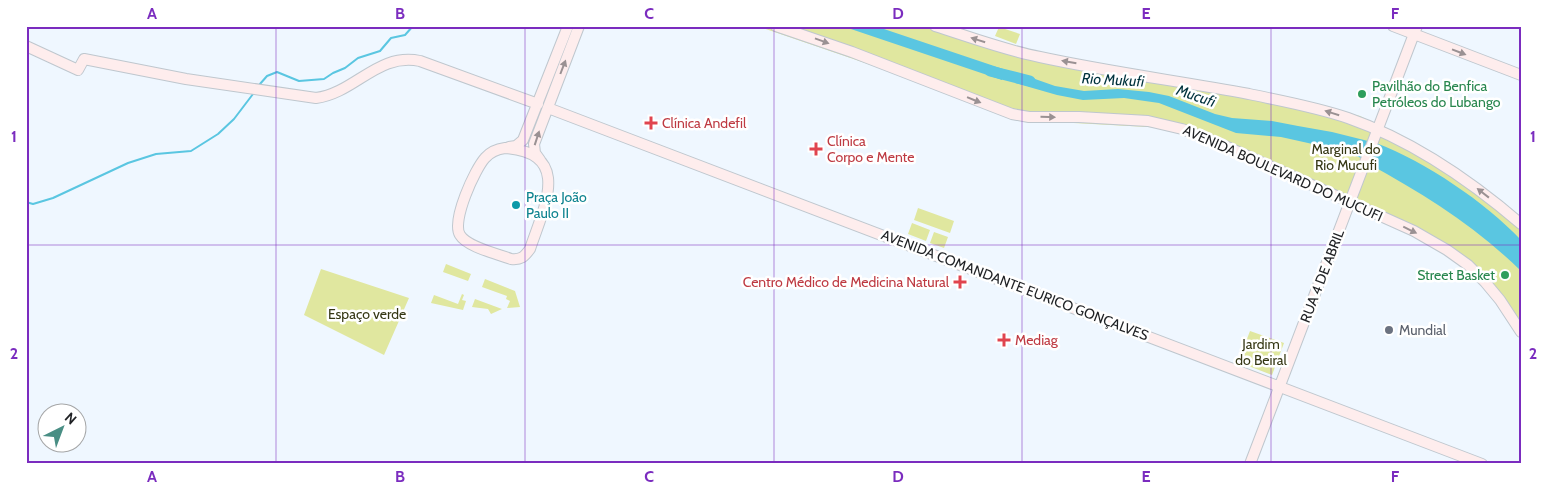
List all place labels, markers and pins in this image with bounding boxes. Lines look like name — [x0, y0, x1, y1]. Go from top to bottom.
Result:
place label: Pavilhão do Benfica Petróleos do Lubango — [1372, 77, 1501, 111]
marker: Pavilhão do Benfica Petróleos do Lubango — [1356, 88, 1368, 100]
place label: Clínica Andefil — [662, 114, 747, 132]
marker: Clínica Andefil — [644, 116, 658, 130]
place label: Clínica Corpo e Mente — [827, 132, 914, 166]
marker: Clínica Corpo e Mente — [809, 142, 823, 156]
place label: Praça João Paulo II — [526, 188, 587, 222]
marker: Praça João Paulo II — [510, 199, 522, 211]
place label: Street Basket — [1417, 266, 1495, 284]
marker: Street Basket — [1499, 269, 1511, 281]
place label: Centro Médico de Medicina Natural — [743, 273, 950, 291]
marker: Centro Médico de Medicina Natural — [953, 275, 967, 289]
place label: Mundial — [1399, 321, 1447, 339]
marker: Mundial — [1383, 324, 1395, 336]
place label: Mediag — [1015, 331, 1059, 349]
marker: Mediag — [997, 333, 1011, 347]

